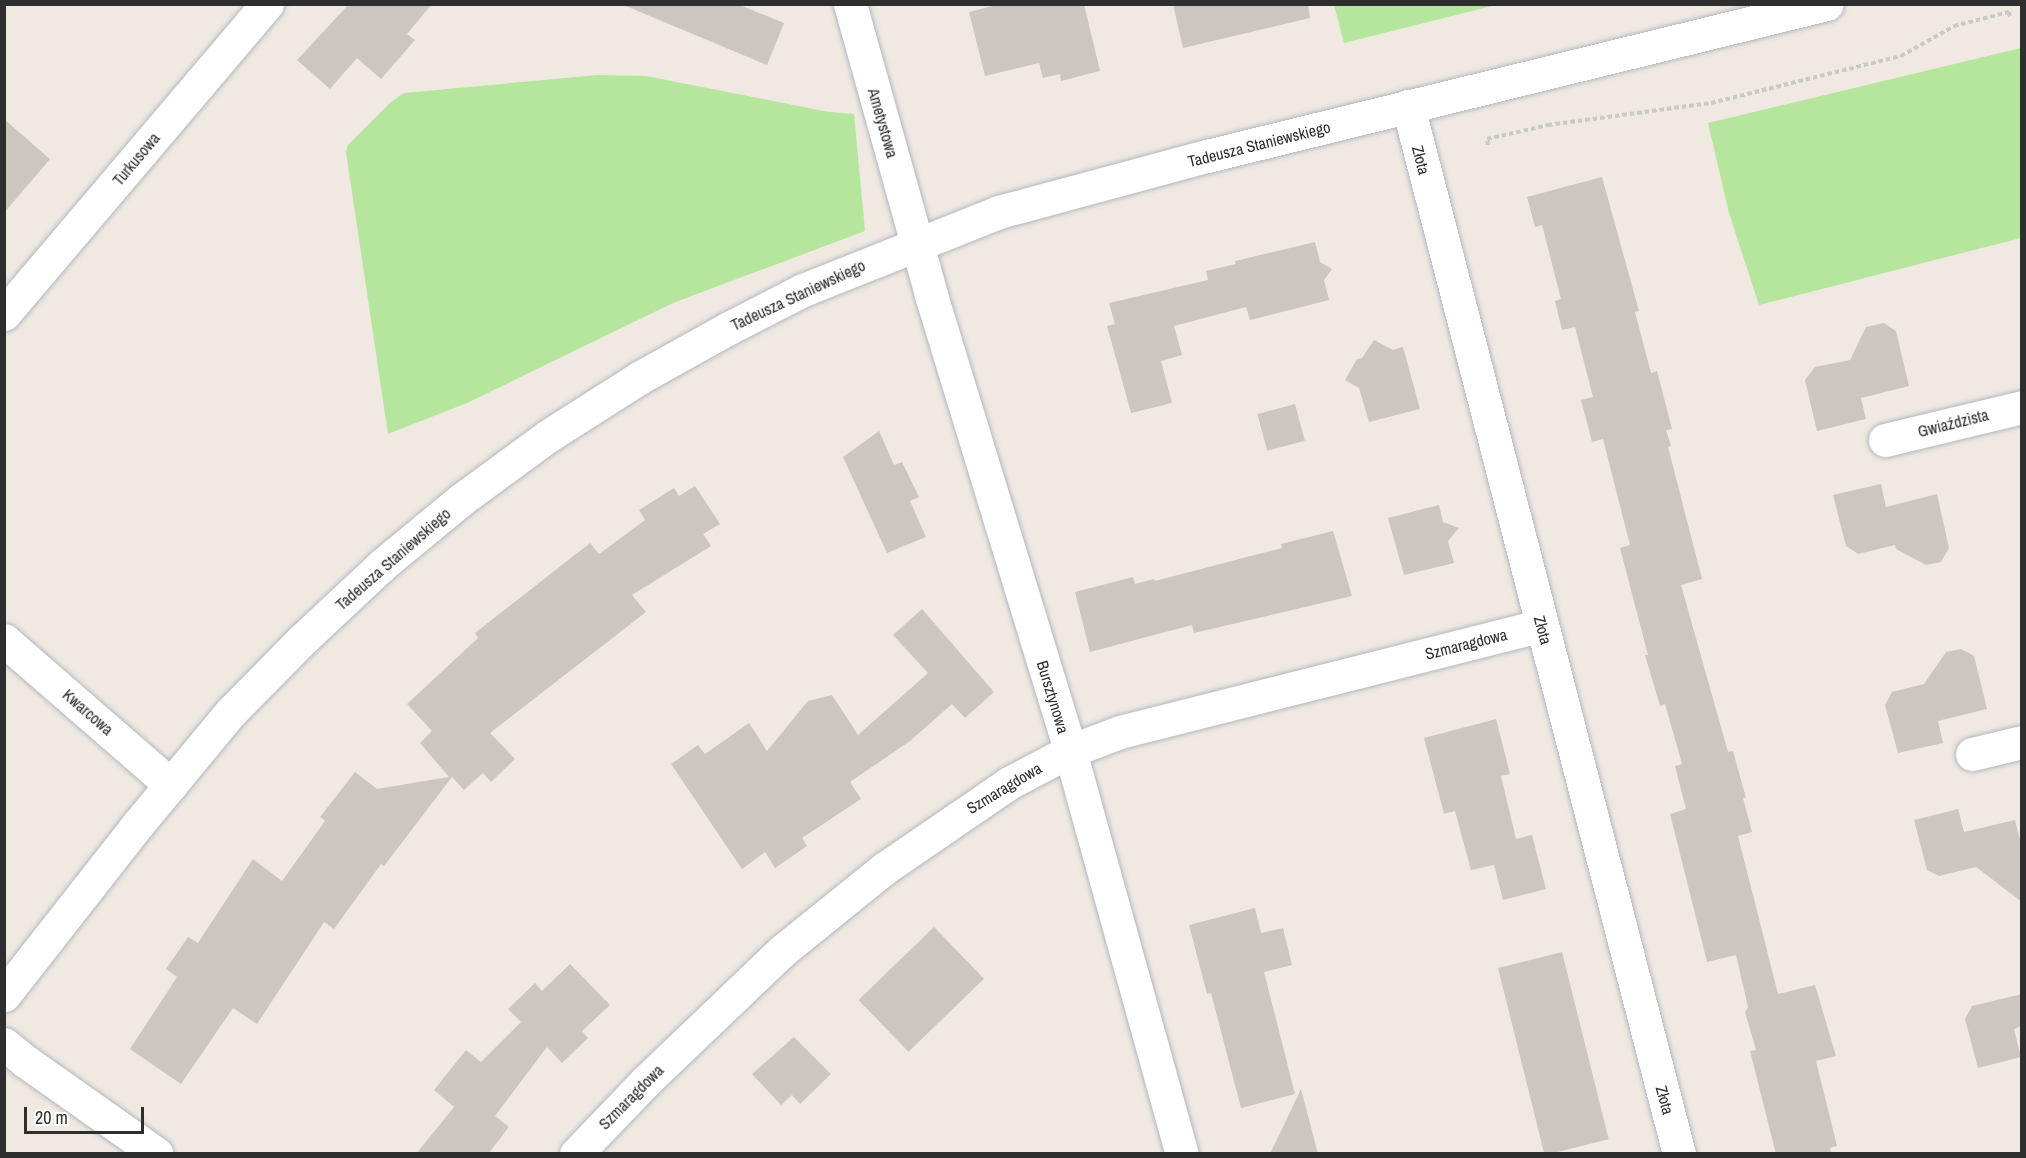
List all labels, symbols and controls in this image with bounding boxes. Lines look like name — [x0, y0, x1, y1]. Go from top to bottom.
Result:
street label: Ametystowa — [864, 86, 902, 160]
street label: Tadeusza Staniewskiego — [1186, 117, 1332, 171]
street label: Turkusowa — [108, 129, 164, 189]
street label: Złota — [1408, 144, 1434, 176]
street label: Tadeusza Staniewskiego — [728, 255, 868, 335]
street label: Gwiaździsta — [1916, 405, 1990, 441]
street label: Tadeusza Staniewskiego — [332, 504, 454, 614]
street label: Złota — [1530, 613, 1556, 647]
street label: Szmaragdowa — [1423, 625, 1509, 663]
street label: Bursztynowa — [1033, 658, 1073, 736]
street label: Kwarcowa — [59, 685, 117, 739]
street label: Szmaragdowa — [963, 758, 1045, 818]
street label: Szmaragdowa — [595, 1061, 667, 1133]
street label: Złota — [1652, 1083, 1678, 1117]
scale bar — [27, 1095, 147, 1133]
text: 20 m — [35, 1105, 68, 1130]

